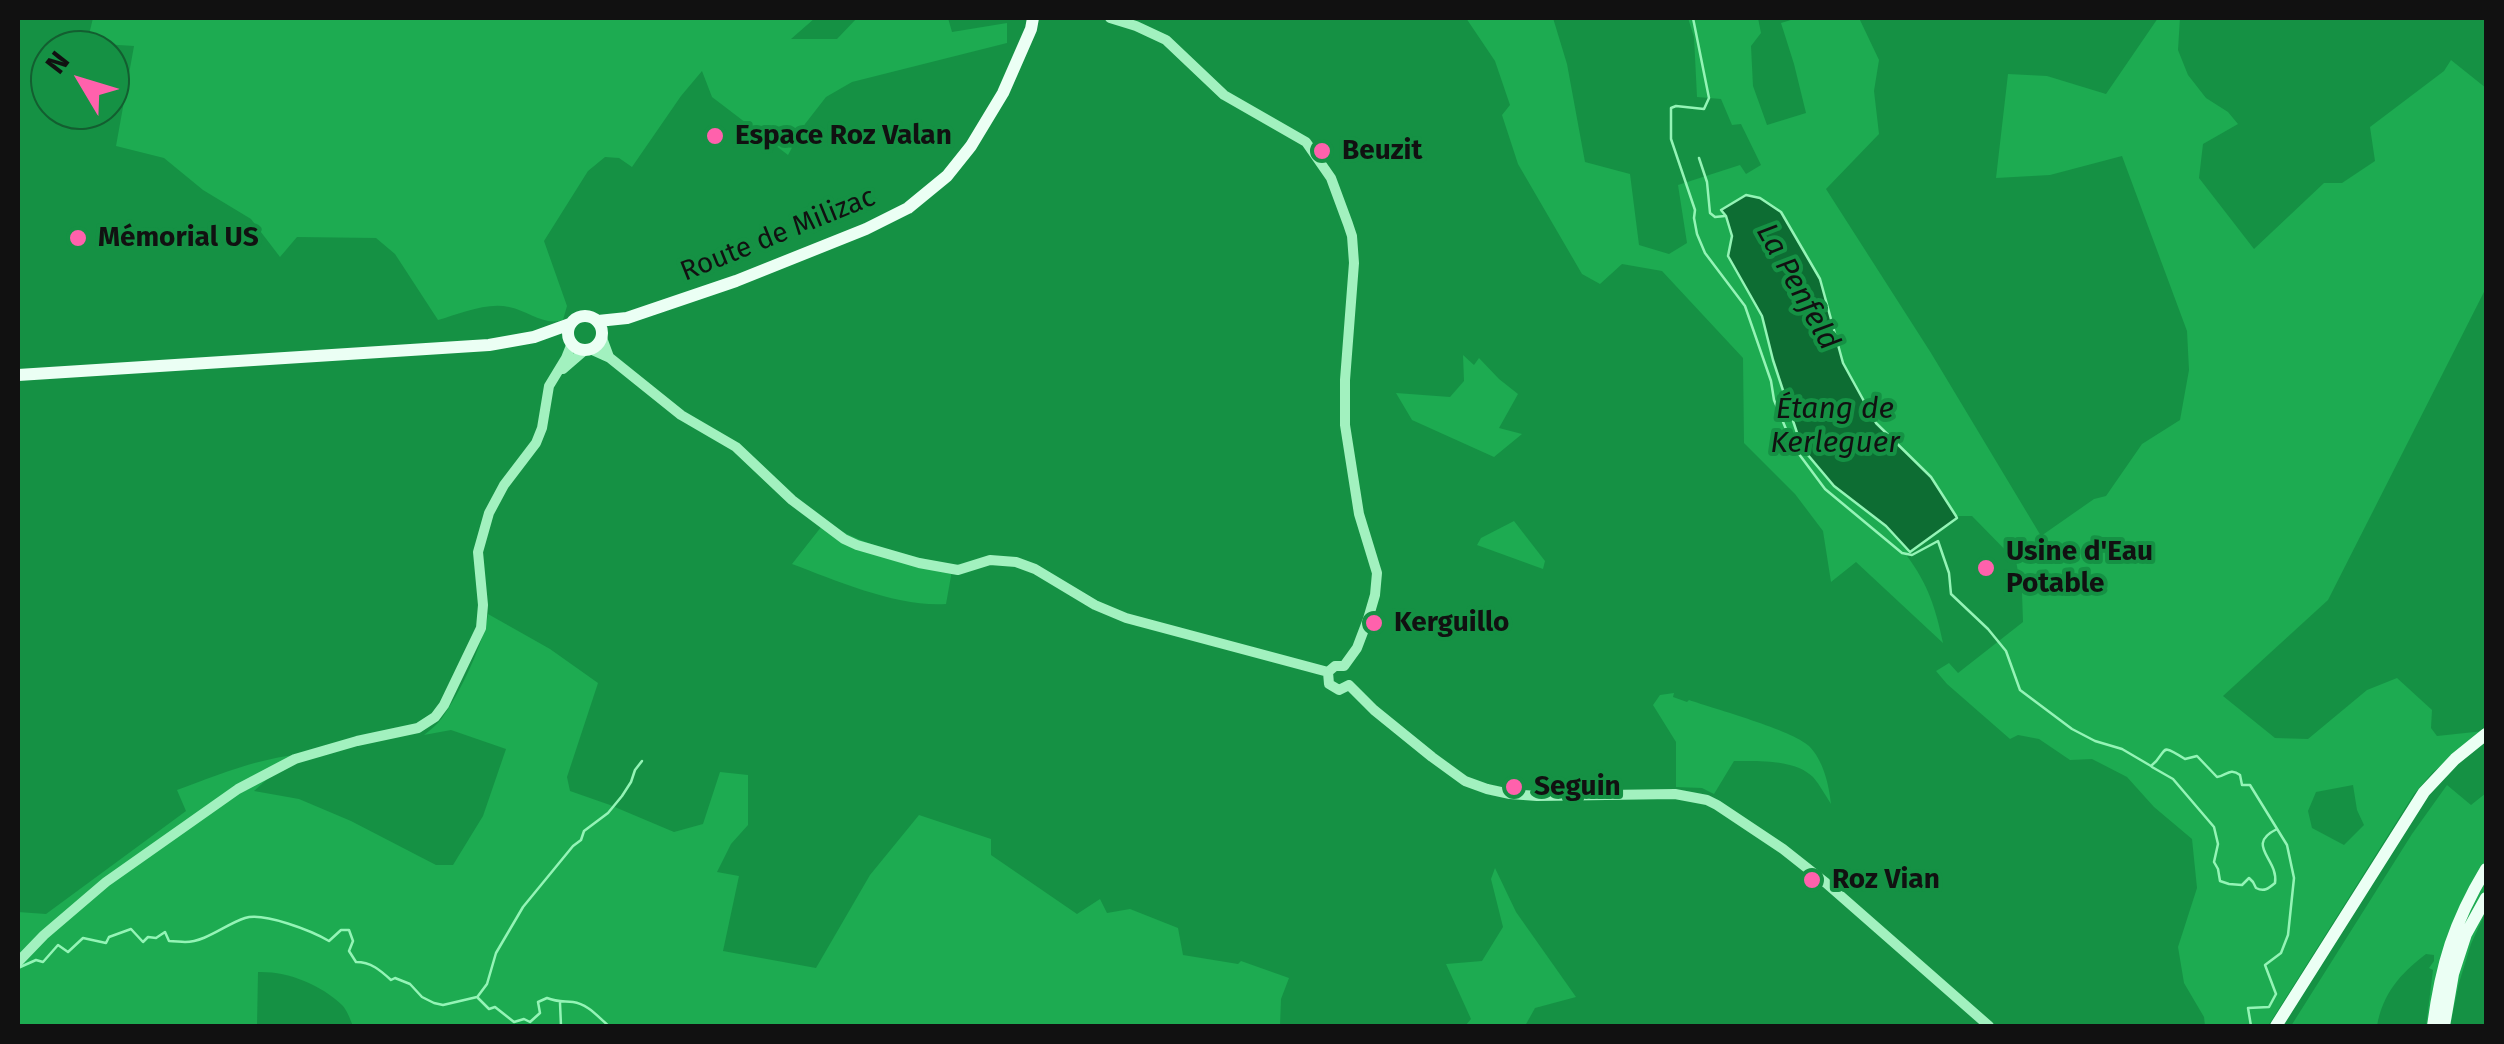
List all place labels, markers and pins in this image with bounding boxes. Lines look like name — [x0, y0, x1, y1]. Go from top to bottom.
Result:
place label: Espace Roz Valan — [735, 119, 952, 153]
marker: Espace Roz Valan — [704, 125, 726, 147]
place label: Beuzit — [1342, 134, 1422, 168]
marker: Beuzit — [1311, 140, 1333, 162]
place label: Mémorial US — [98, 221, 259, 255]
marker: Mémorial US — [67, 227, 89, 249]
place label: Usine d'Eau Potable — [2006, 535, 2153, 601]
marker: Usine d'Eau Potable — [1975, 557, 1997, 579]
place label: Kerguillo — [1394, 606, 1509, 640]
marker: Kerguillo — [1363, 612, 1385, 634]
place label: Seguin — [1534, 770, 1621, 804]
marker: Seguin — [1503, 776, 1525, 798]
place label: Roz Vian — [1832, 863, 1940, 897]
marker: Roz Vian — [1801, 869, 1823, 891]

